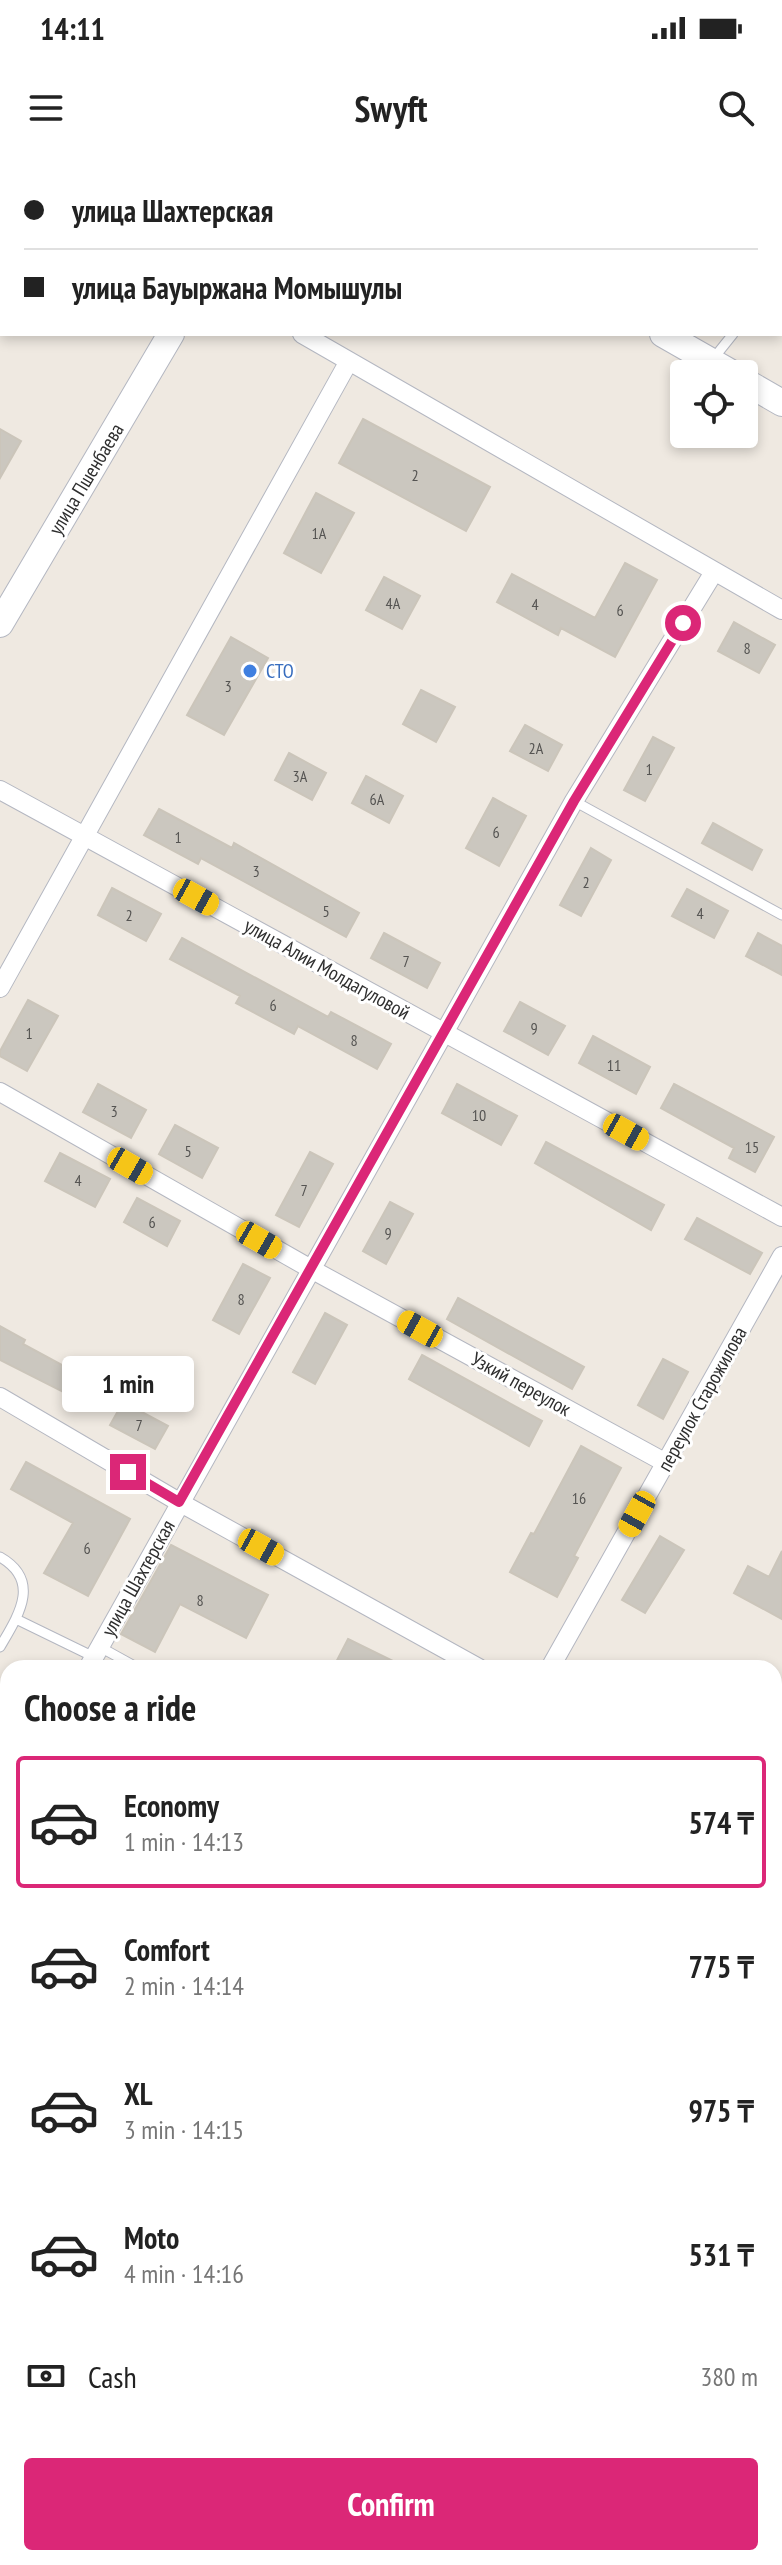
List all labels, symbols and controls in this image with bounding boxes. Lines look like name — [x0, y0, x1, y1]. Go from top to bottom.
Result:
text: 14:11 — [40, 9, 105, 48]
text: Swyft — [355, 85, 427, 132]
icon: menu — [24, 86, 68, 130]
icon: search — [714, 86, 758, 130]
text: улица Шахтерская — [72, 191, 273, 230]
text: улица Бауыржана Момышулы — [72, 268, 402, 307]
map controls — [670, 360, 758, 448]
button: locate — [670, 360, 758, 448]
street label: улица Пшенбаева — [43, 418, 129, 540]
house number: 2 — [411, 465, 419, 485]
house number: 1А — [312, 523, 327, 543]
house number: 4А — [386, 593, 401, 613]
house number: 4 — [531, 594, 539, 614]
house number: 6 — [616, 600, 624, 620]
route start — [665, 605, 701, 641]
house number: 8 — [743, 638, 751, 658]
place label: СТО — [266, 658, 294, 684]
marker: СТО — [241, 662, 259, 680]
house number: 3 — [224, 676, 232, 696]
house number: 2А — [529, 738, 544, 758]
house number: 1 — [645, 759, 653, 779]
house number: 3А — [293, 766, 308, 786]
house number: 6А — [370, 789, 385, 809]
house number: 6 — [492, 822, 500, 842]
house number: 1 — [174, 827, 182, 847]
house number: 3 — [252, 861, 260, 881]
house number: 2 — [582, 872, 590, 892]
car — [169, 875, 223, 919]
house number: 5 — [322, 901, 330, 921]
house number: 4 — [696, 903, 704, 923]
house number: 2 — [125, 905, 133, 925]
street label: улица Алии Молдагуловой — [239, 913, 415, 1025]
house number: 7 — [402, 951, 410, 971]
house number: 6 — [269, 995, 277, 1015]
house number: 9 — [530, 1018, 538, 1038]
house number: 1 — [25, 1023, 33, 1043]
house number: 8 — [350, 1030, 358, 1050]
house number: 11 — [607, 1055, 621, 1075]
house number: 3 — [110, 1101, 118, 1121]
house number: 10 — [472, 1105, 486, 1125]
car — [599, 1110, 653, 1154]
house number: 15 — [745, 1137, 759, 1157]
house number: 5 — [184, 1141, 192, 1161]
car — [103, 1144, 157, 1188]
house number: 4 — [74, 1170, 82, 1190]
house number: 7 — [300, 1180, 308, 1200]
house number: 6 — [148, 1212, 156, 1232]
car — [232, 1218, 286, 1262]
house number: 9 — [384, 1223, 392, 1243]
house number: 8 — [237, 1289, 245, 1309]
car — [393, 1307, 447, 1351]
street label: переулок Старожилова — [651, 1322, 753, 1476]
street label: Узкий переулок — [467, 1346, 576, 1422]
callout: 1 min — [62, 1356, 194, 1412]
text: 1 min — [102, 1367, 154, 1400]
house number: 7 — [135, 1415, 143, 1435]
route end — [110, 1454, 146, 1490]
car — [615, 1487, 659, 1541]
house number: 16 — [572, 1488, 586, 1508]
street label: улица Шахтерская — [95, 1515, 181, 1641]
car — [234, 1525, 288, 1569]
house number: 6 — [83, 1538, 91, 1558]
house number: 8 — [196, 1590, 204, 1610]
text: Choose a ride — [24, 1684, 196, 1731]
icon: car — [28, 1786, 100, 1858]
text: Economy — [124, 1786, 219, 1825]
text: 574 ₸ — [688, 1803, 754, 1842]
text: 1 min · 14:13 — [124, 1825, 244, 1858]
icon: car — [28, 1930, 100, 2002]
text: Comfort — [124, 1930, 210, 1969]
text: 775 ₸ — [688, 1947, 754, 1986]
text: 2 min · 14:14 — [124, 1969, 244, 2002]
icon: car — [28, 2074, 100, 2146]
text: XL — [124, 2074, 153, 2113]
text: 975 ₸ — [688, 2091, 754, 2130]
text: 3 min · 14:15 — [124, 2113, 244, 2146]
icon: car — [28, 2218, 100, 2290]
text: Moto — [124, 2218, 179, 2257]
text: 531 ₸ — [688, 2235, 754, 2274]
text: 4 min · 14:16 — [124, 2257, 244, 2290]
icon: cash — [24, 2354, 68, 2398]
text: Cash — [88, 2357, 137, 2396]
text: 380 m — [700, 2360, 758, 2393]
button: Confirm — [24, 2458, 758, 2550]

